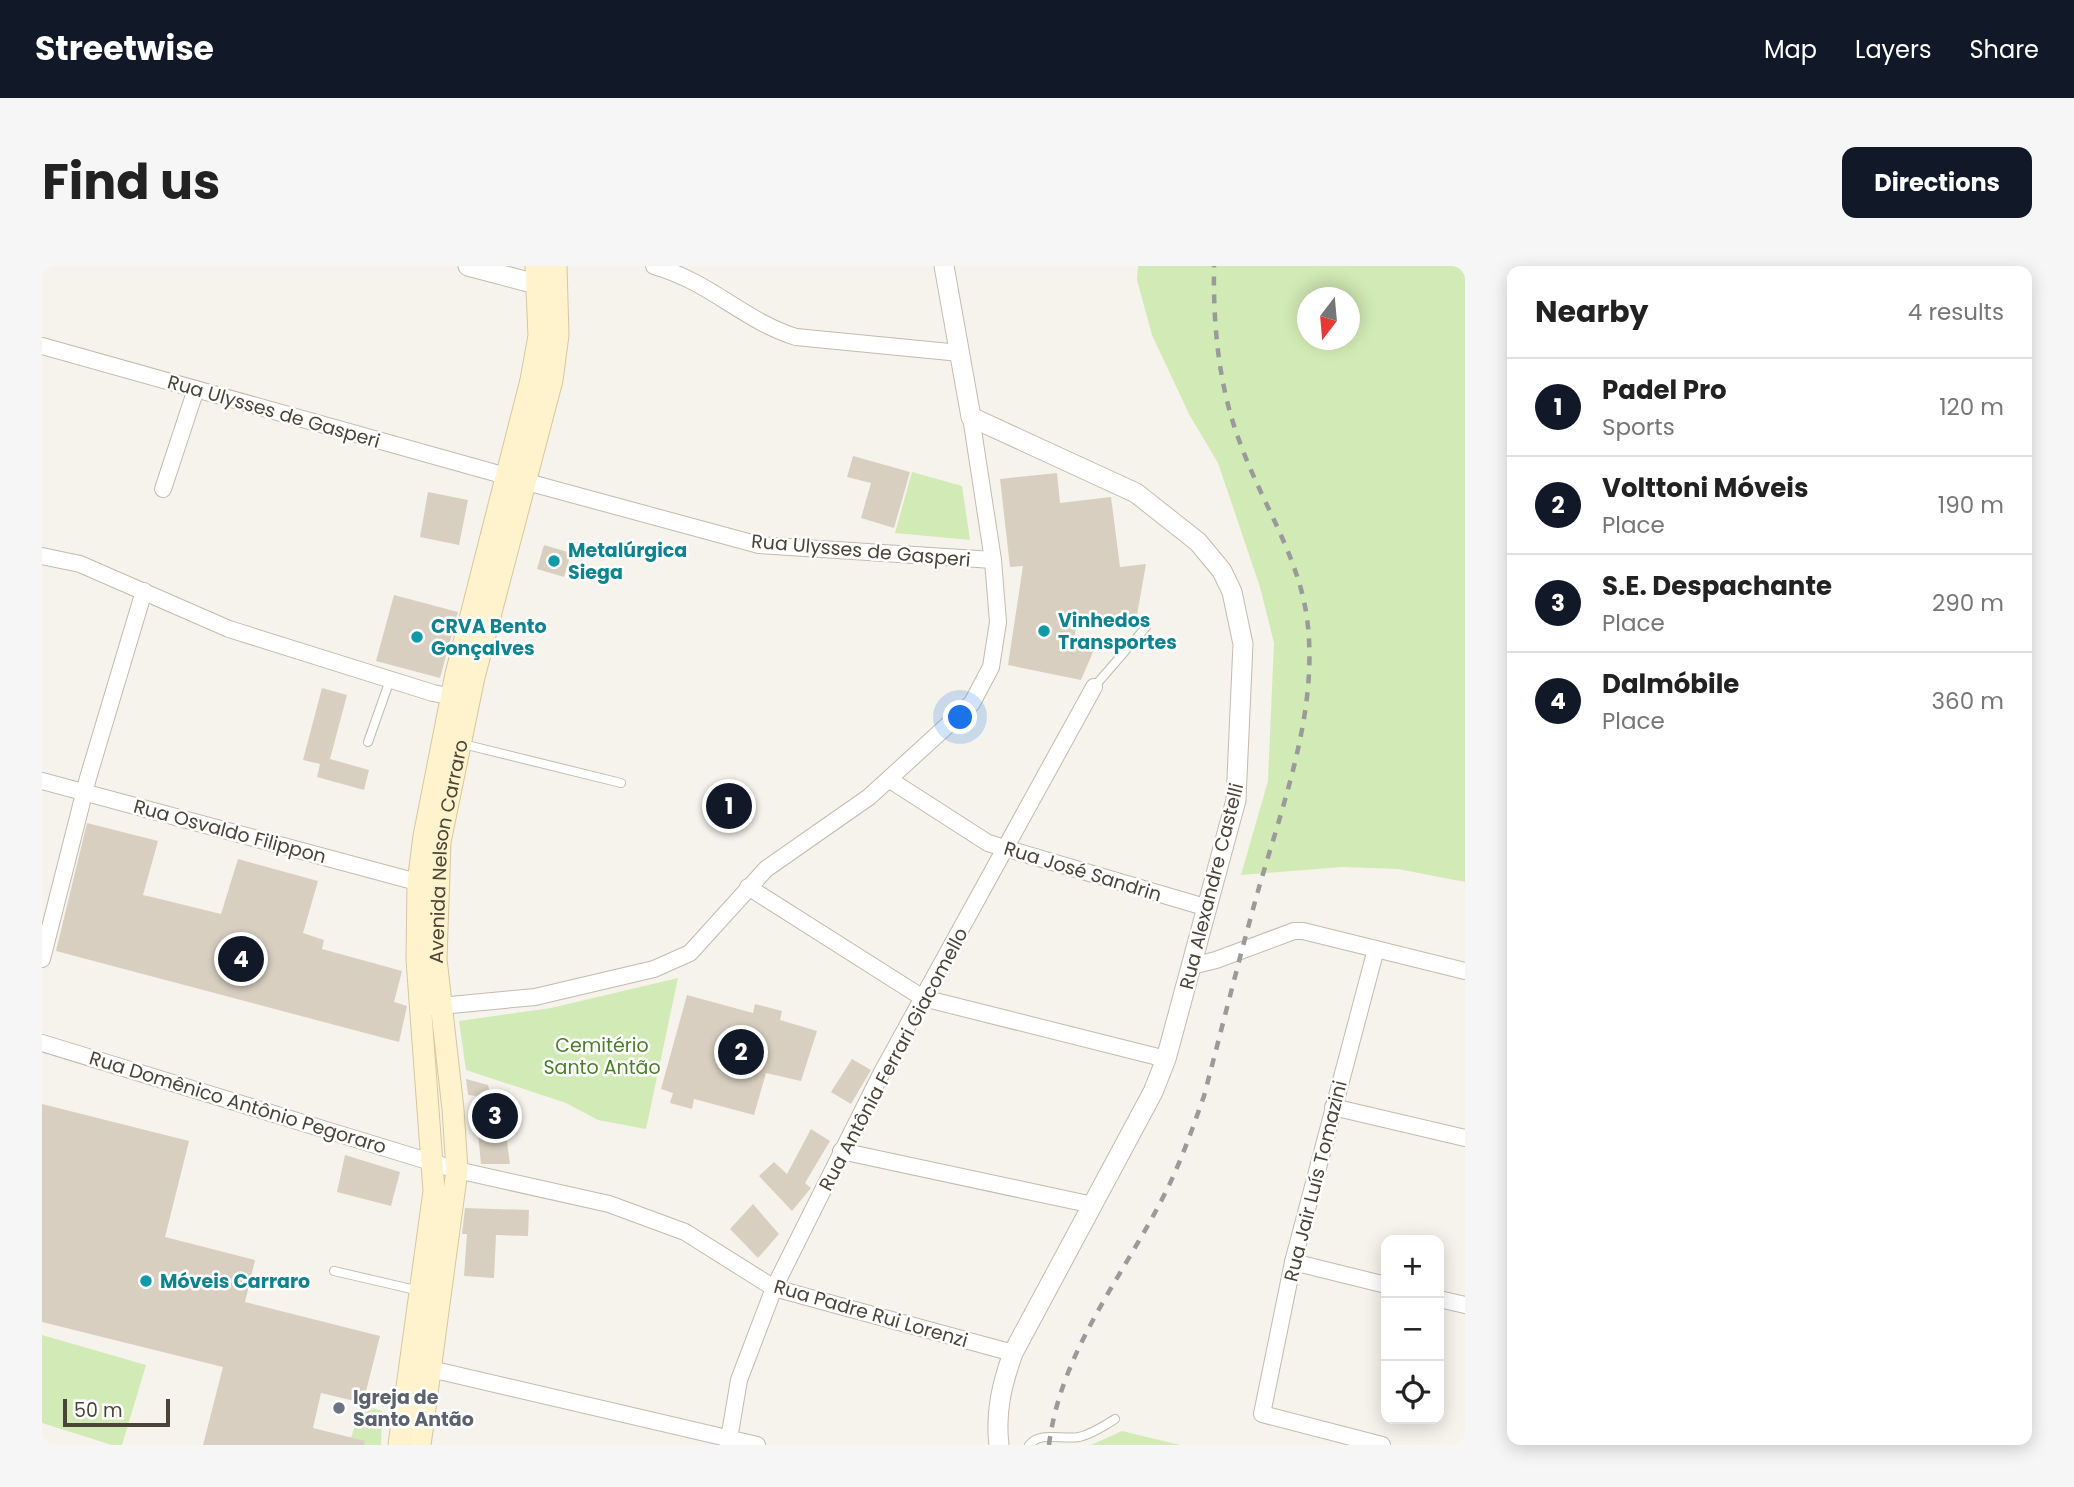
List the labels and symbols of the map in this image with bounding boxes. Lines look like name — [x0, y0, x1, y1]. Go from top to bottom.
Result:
north arrow — [1297, 287, 1360, 350]
street label: Rua Ulysses de Gasperi — [164, 368, 383, 455]
street label: Rua Ulysses de Gasperi — [750, 527, 972, 574]
place label: Metalúrgica Siega — [568, 537, 687, 586]
marker: Metalúrgica Siega — [546, 553, 562, 569]
place label: Vinhedos Transportes — [1058, 607, 1177, 656]
place label: CRVA Bento Gonçalves — [431, 613, 547, 662]
marker: Vinhedos Transportes — [1036, 623, 1052, 639]
marker: CRVA Bento Gonçalves — [409, 629, 425, 645]
your location — [943, 700, 977, 734]
street label: Avenida Nelson Carraro — [423, 737, 475, 964]
pin: 1 — [706, 780, 752, 832]
street label: Rua Alexandre Castelli — [1173, 780, 1250, 992]
street label: Rua Osvaldo Filippon — [131, 793, 329, 870]
street label: Rua José Sandrin — [1001, 835, 1165, 908]
street label: Rua Antônia Ferrari Giacomello — [812, 923, 974, 1196]
pin: 4 — [218, 933, 264, 985]
pin: 2 — [718, 1026, 764, 1078]
park label: Cemitério Santo Antão — [543, 1032, 661, 1081]
street label: Rua Domênico Antônio Pegoraro — [86, 1044, 390, 1161]
street label: Rua Jair Luís Tomazini — [1277, 1078, 1354, 1285]
pin: 3 — [472, 1090, 518, 1142]
place label: Móveis Carraro — [160, 1268, 310, 1295]
marker: Móveis Carraro — [138, 1273, 154, 1289]
street label: Rua Padre Rui Lorenzi — [771, 1273, 971, 1354]
place label: Igreja de Santo Antão — [353, 1384, 474, 1433]
scale bar — [63, 1396, 170, 1428]
marker: Igreja de Santo Antão — [331, 1400, 347, 1416]

